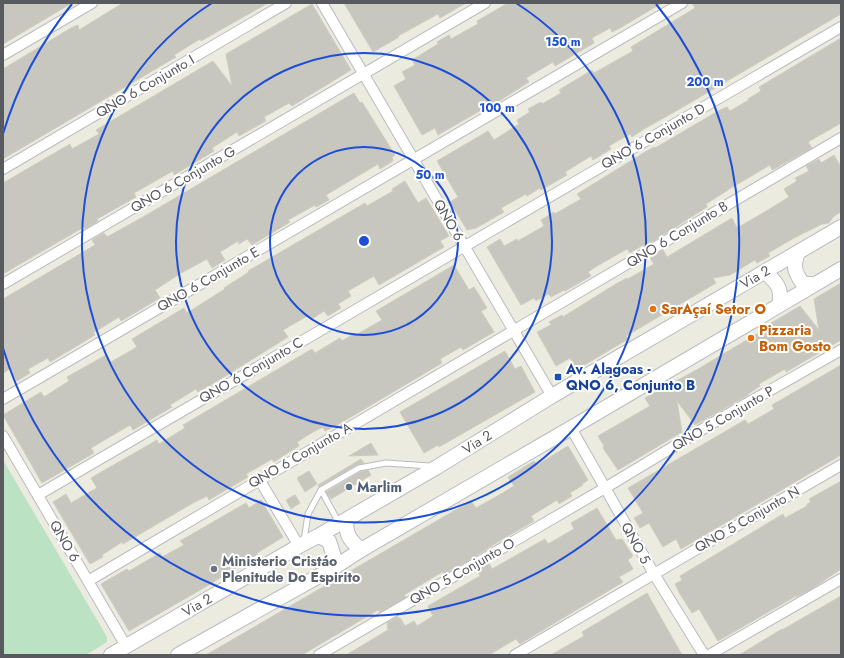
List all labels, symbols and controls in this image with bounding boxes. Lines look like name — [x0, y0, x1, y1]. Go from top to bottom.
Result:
text: 150 m — [545, 33, 581, 51]
street label: QNO 6 Conjunto I — [92, 50, 198, 122]
text: 200 m — [686, 73, 724, 91]
street label: QNO 6 Conjunto D — [597, 98, 709, 174]
text: 100 m — [479, 99, 515, 117]
street label: QNO 6 Conjunto G — [127, 141, 239, 217]
text: 50 m — [415, 166, 445, 184]
street label: QNO 6 — [429, 195, 469, 245]
street label: QNO 6 Conjunto B — [622, 196, 732, 272]
centre of rings — [357, 234, 371, 248]
street label: QNO 6 Conjunto E — [153, 242, 263, 316]
street label: Via 2 — [736, 260, 774, 294]
place label: SarAçaí Setor O — [661, 299, 766, 319]
marker: SarAçaí Setor O — [648, 304, 658, 314]
place label: Pizzaria Bom Gosto — [759, 320, 831, 356]
street label: QNO 6 Conjunto C — [195, 332, 307, 408]
marker: Pizzaria Bom Gosto — [746, 333, 756, 343]
place label: Av. Alagoas - QNO 6, Conjunto B — [565, 359, 695, 395]
marker: Av. Alagoas - QNO 6, Conjunto B — [553, 372, 563, 382]
street label: QNO 5 Conjunto P — [668, 380, 778, 455]
street label: QNO 6 Conjunto A — [244, 417, 356, 493]
street label: Via 2 — [458, 425, 496, 459]
place label: Marlim — [357, 477, 402, 497]
street label: QNO 5 Conjunto N — [691, 481, 803, 557]
marker: Marlim — [344, 482, 354, 492]
street label: QNO 6 — [45, 516, 85, 566]
street label: QNO 5 — [616, 518, 656, 568]
street label: QNO 5 Conjunto O — [406, 533, 518, 609]
place label: Ministerio Cristáo Plenitude Do Espirito — [222, 551, 360, 587]
marker: Ministerio Cristáo Plenitude Do Espirito — [209, 564, 219, 574]
street label: Via 2 — [178, 588, 216, 622]

